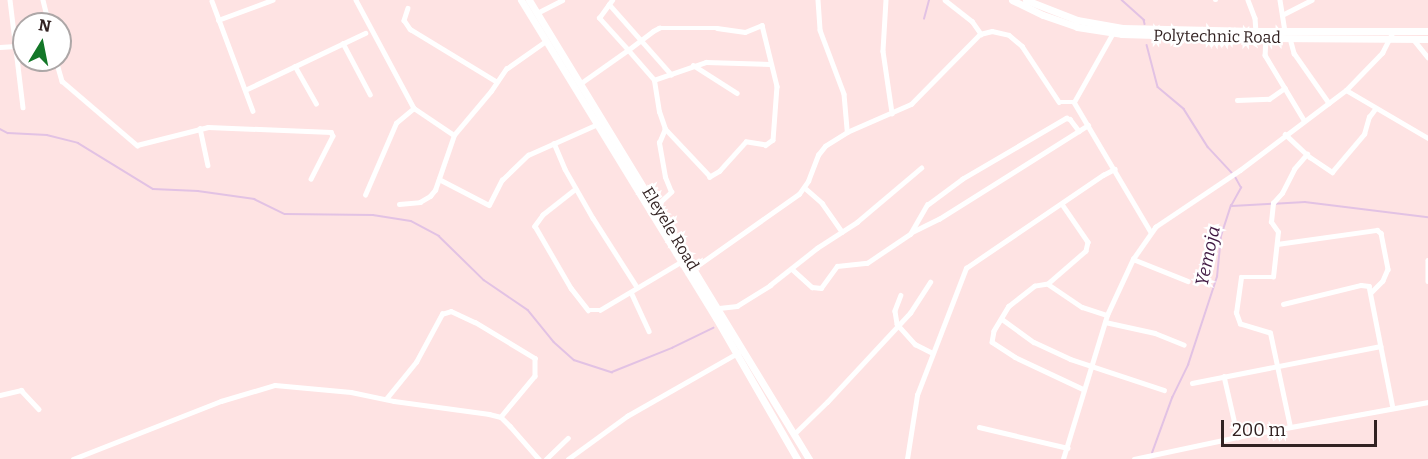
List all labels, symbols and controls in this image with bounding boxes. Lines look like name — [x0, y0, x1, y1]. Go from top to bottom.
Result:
north arrow — [12, 12, 72, 72]
text: N — [37, 15, 53, 36]
street label: Polytechnic Road — [1153, 26, 1281, 48]
street label: Eleyele Road — [638, 184, 702, 274]
water label: Yemoja — [1191, 224, 1225, 288]
scale bar — [1224, 408, 1380, 446]
text: 200 m — [1232, 419, 1286, 441]

